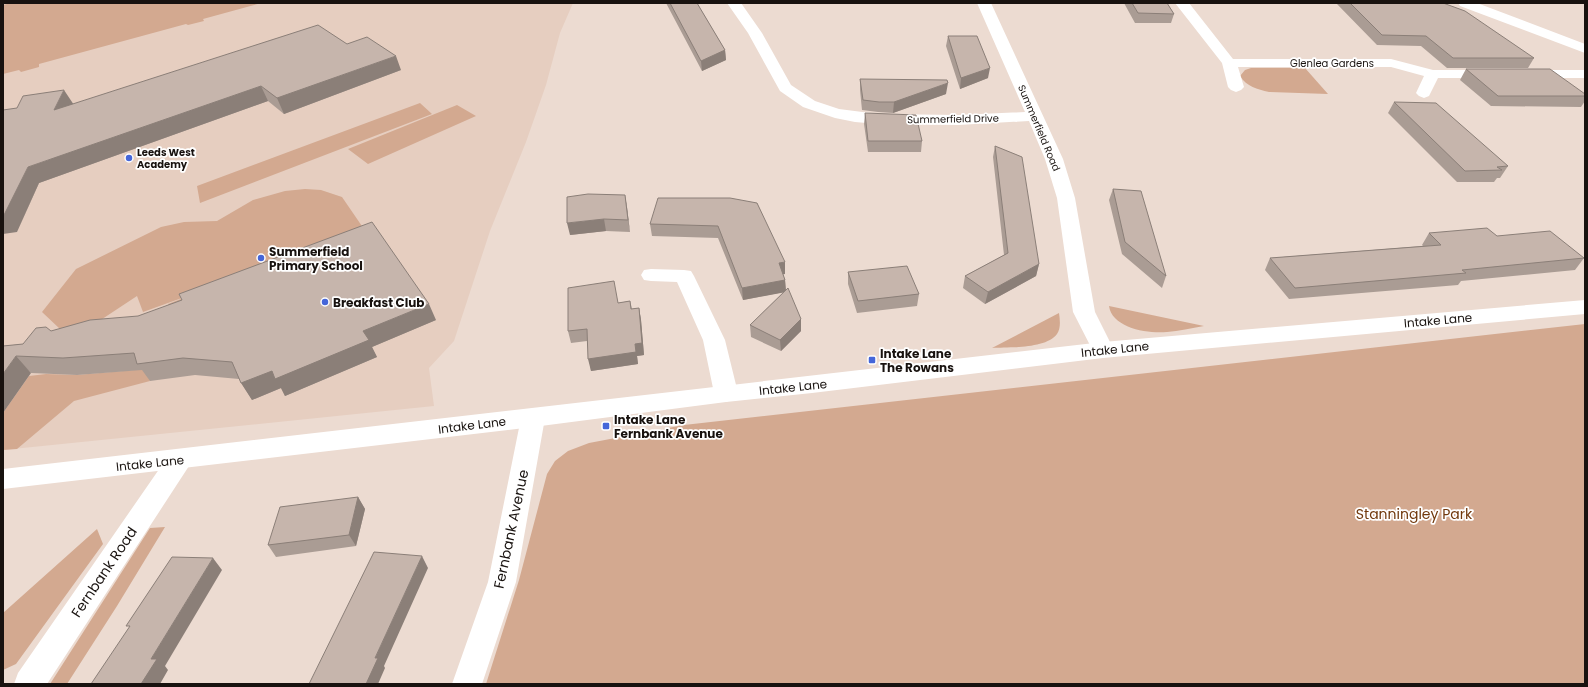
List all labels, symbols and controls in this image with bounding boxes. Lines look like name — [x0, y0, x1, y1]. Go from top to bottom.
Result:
street label: Glenlea Gardens — [1290, 56, 1374, 71]
street label: Summerfield Road — [1014, 82, 1064, 174]
street label: Summerfield Drive — [907, 111, 999, 127]
place label: Leeds West Academy — [137, 145, 195, 172]
marker: Leeds West Academy — [124, 153, 134, 163]
place label: Summerfield Primary School — [269, 243, 363, 274]
marker: Summerfield Primary School — [256, 253, 266, 263]
place label: Breakfast Club — [333, 294, 425, 311]
marker: Breakfast Club — [320, 297, 330, 307]
street label: Intake Lane — [1403, 309, 1473, 331]
street label: Intake Lane — [1080, 337, 1150, 361]
place label: Intake Lane The Rowans — [880, 345, 954, 376]
marker: Intake Lane The Rowans — [867, 355, 877, 365]
street label: Intake Lane — [758, 375, 828, 399]
place label: Intake Lane Fernbank Avenue — [614, 411, 723, 442]
street label: Intake Lane — [437, 412, 507, 438]
marker: Intake Lane Fernbank Avenue — [601, 421, 611, 431]
street label: Intake Lane — [115, 451, 185, 475]
street label: Fernbank Avenue — [489, 467, 533, 590]
park label: Stanningley Park — [1356, 504, 1473, 524]
street label: Fernbank Road — [66, 523, 142, 621]

